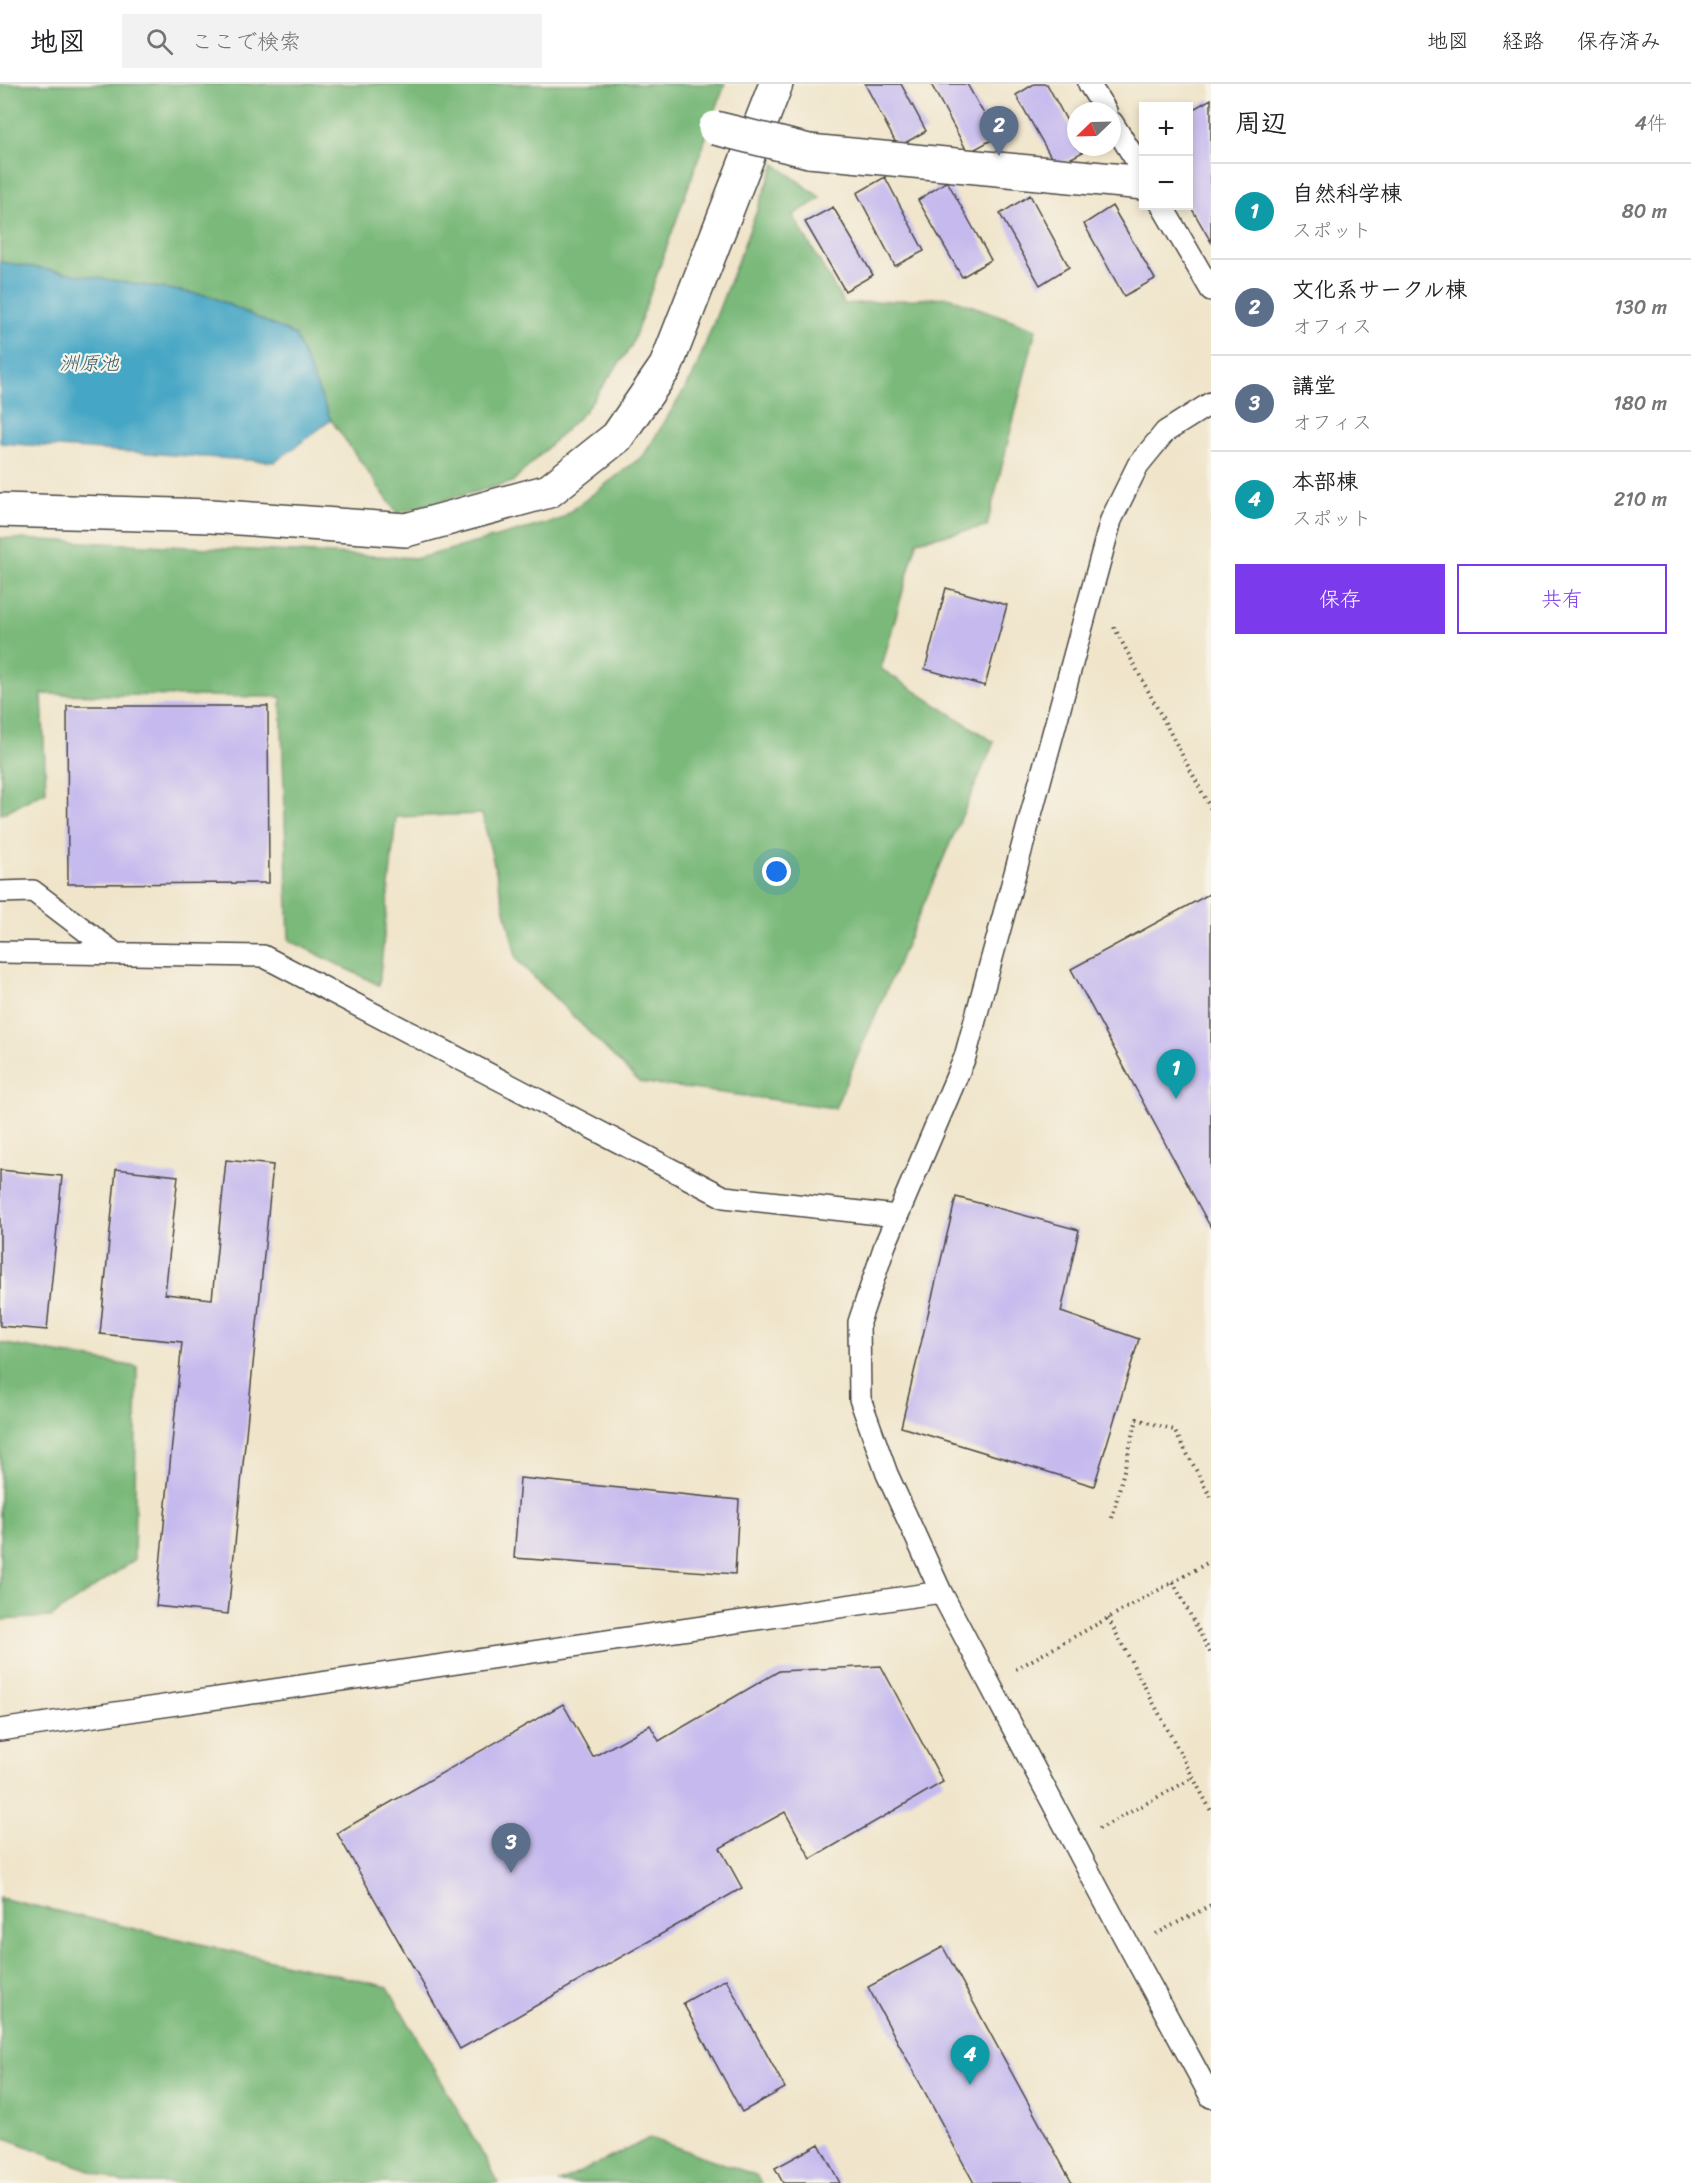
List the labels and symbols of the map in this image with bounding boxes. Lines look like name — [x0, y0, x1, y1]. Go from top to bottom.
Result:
north arrow — [1067, 102, 1121, 156]
pin: 2 — [980, 106, 1018, 156]
water label: 洲原池 — [59, 346, 120, 381]
your location — [762, 857, 791, 886]
pin: 1 — [1156, 1050, 1196, 1099]
pin: 3 — [492, 1824, 530, 1873]
pin: 4 — [950, 2036, 990, 2085]

